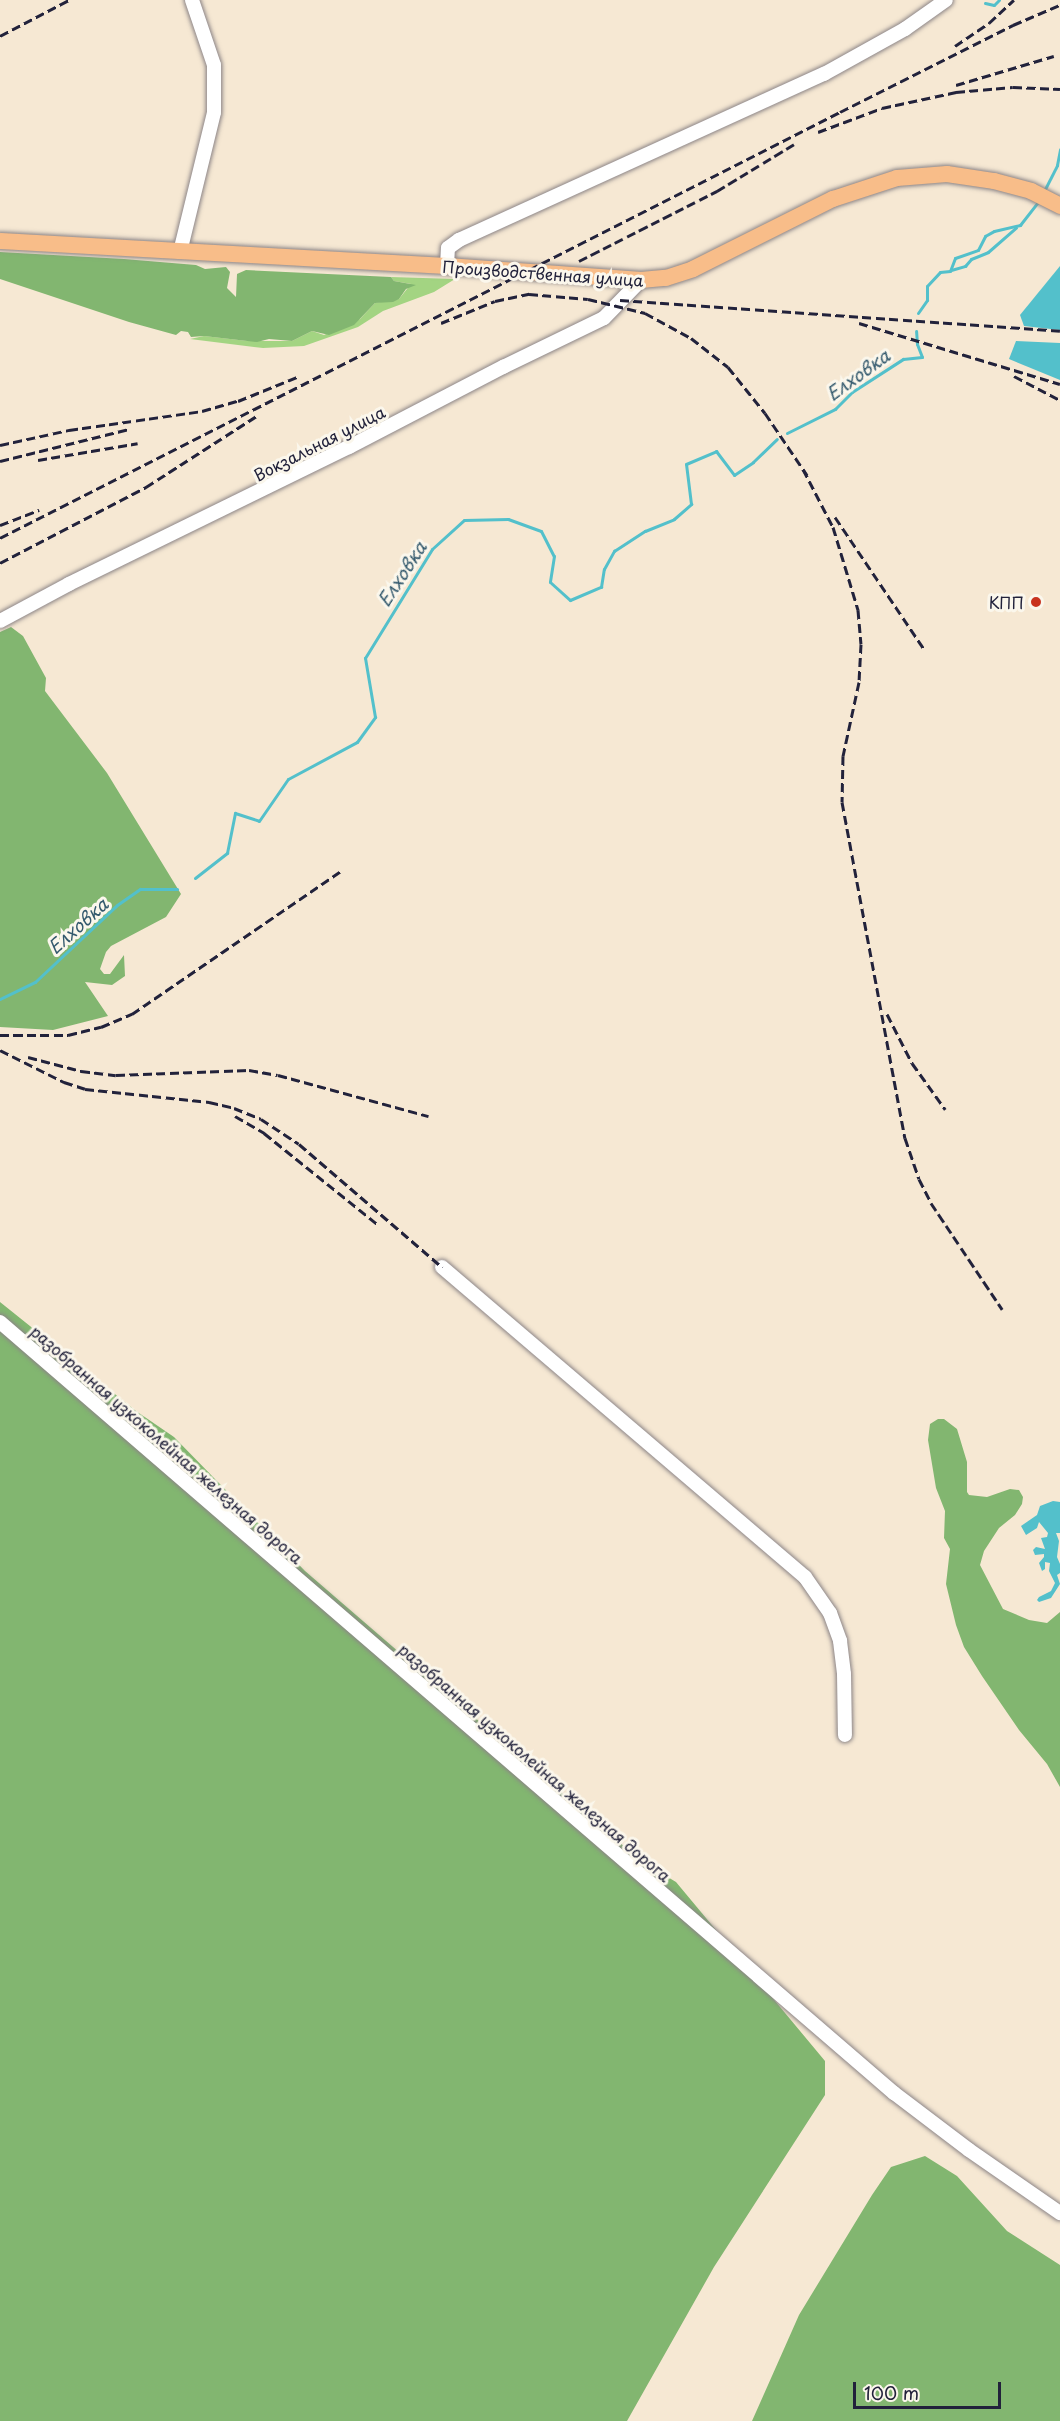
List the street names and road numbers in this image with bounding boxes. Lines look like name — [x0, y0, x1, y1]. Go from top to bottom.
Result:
street label: Производственная улица — [441, 256, 645, 290]
street label: Вокзальная улица — [250, 401, 388, 485]
street label: разобранная узкоколейная железная дорога — [27, 1320, 307, 1568]
street label: разобранная узкоколейная железная дорога — [395, 1638, 675, 1886]

